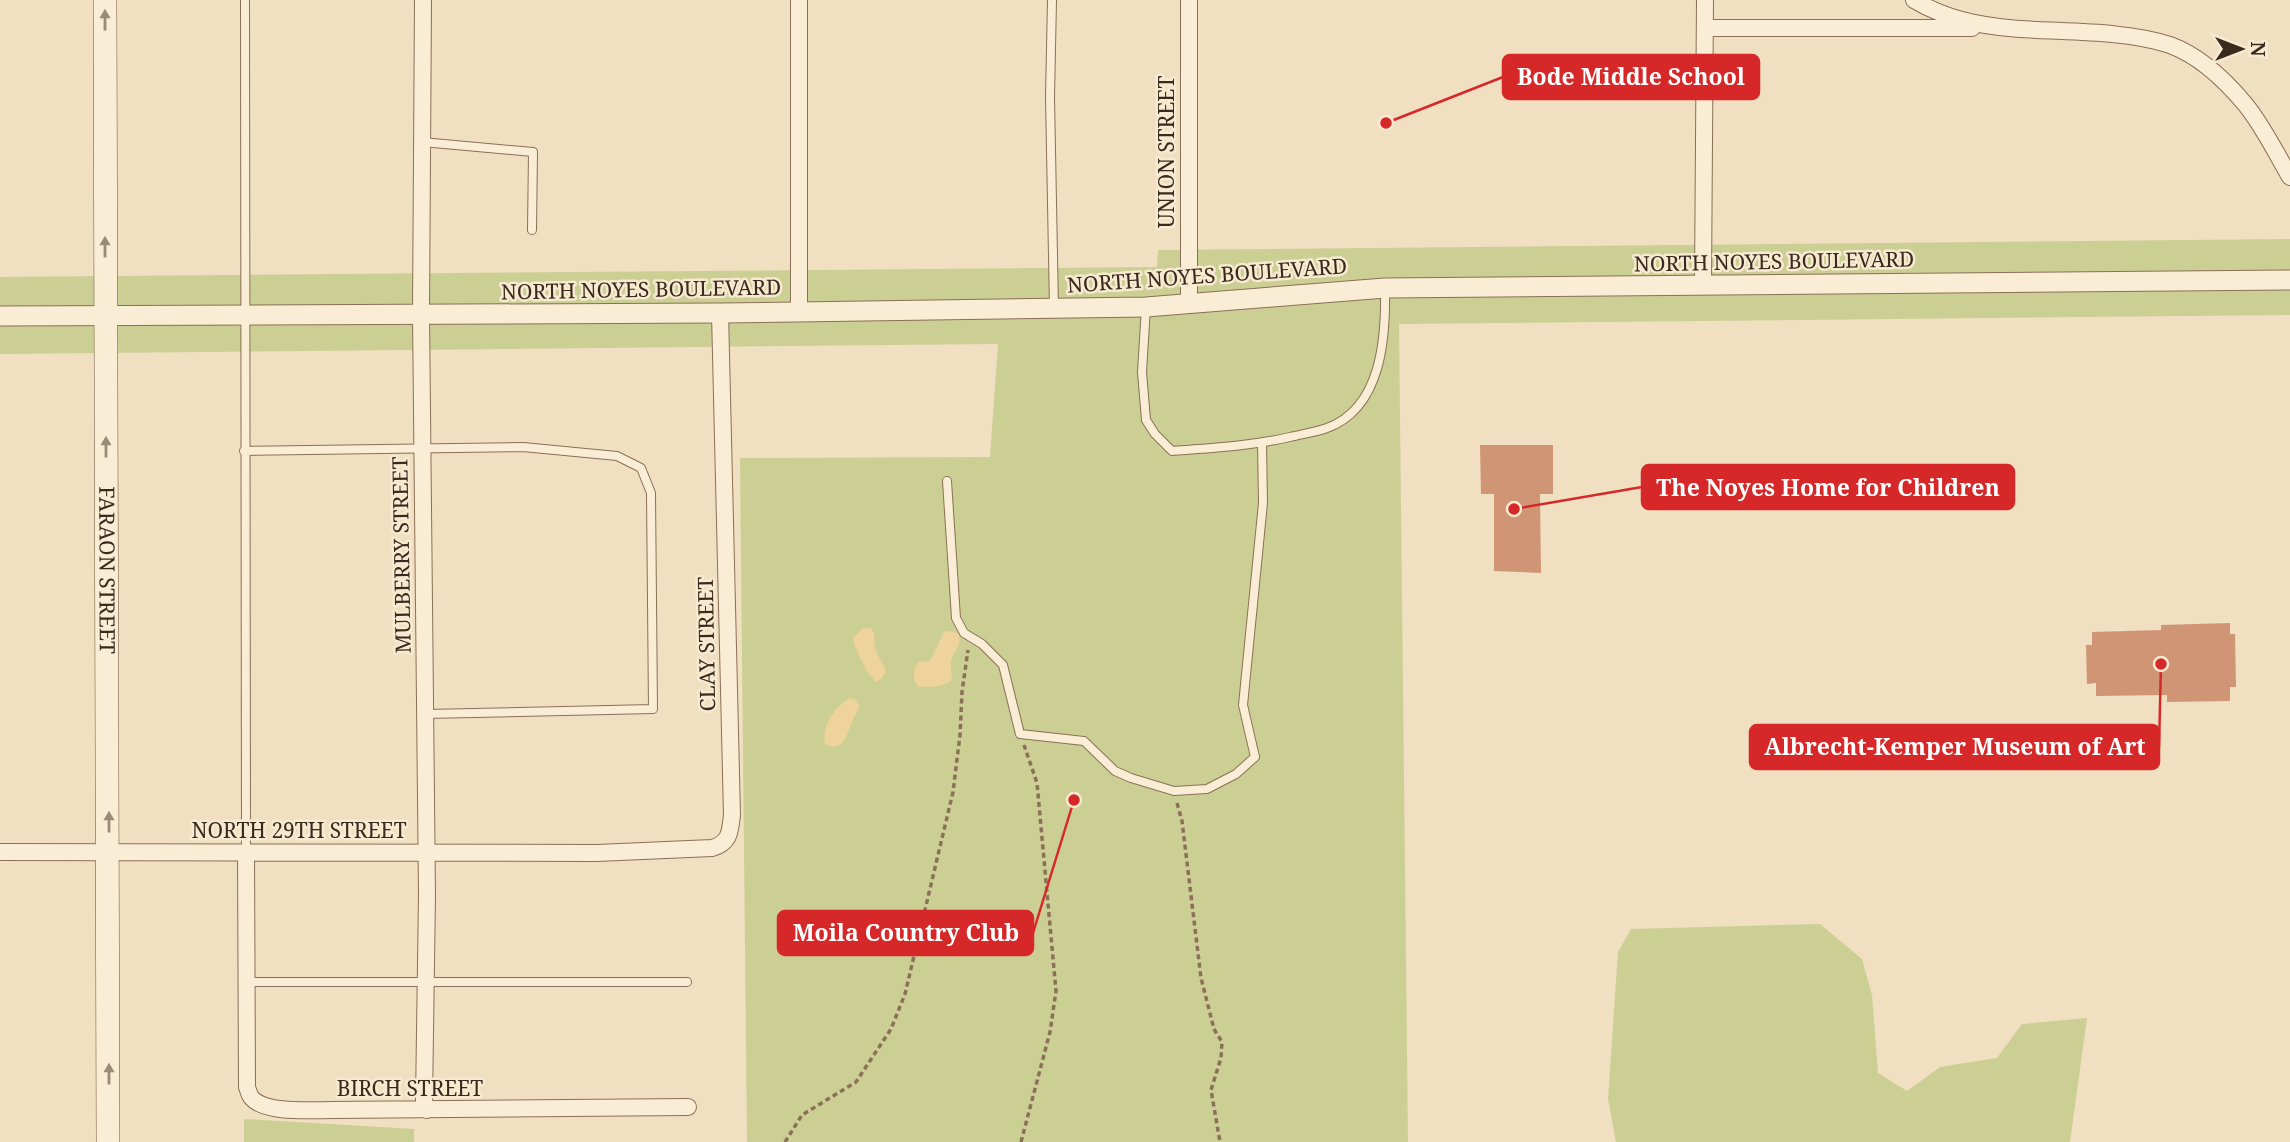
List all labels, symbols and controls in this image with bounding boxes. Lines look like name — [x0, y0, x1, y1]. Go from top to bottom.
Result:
one-way arrow — [99, 9, 111, 31]
north arrow — [2206, 14, 2276, 84]
text: N — [2245, 42, 2271, 57]
callout: Bode Middle School — [1503, 55, 1759, 99]
text: Bode Middle School — [1517, 60, 1745, 92]
street label: UNION STREET — [1152, 76, 1180, 228]
one-way arrow — [99, 236, 111, 258]
street label: NORTH NOYES BOULEVARD — [1634, 245, 1914, 277]
street label: NORTH NOYES BOULEVARD — [1066, 251, 1348, 299]
street label: NORTH NOYES BOULEVARD — [501, 273, 781, 305]
one-way arrow — [100, 436, 112, 458]
street label: MULBERRY STREET — [385, 456, 417, 654]
callout: The Noyes Home for Children — [1642, 465, 2014, 509]
text: The Noyes Home for Children — [1656, 471, 2000, 503]
street label: FARAON STREET — [93, 486, 122, 654]
street label: CLAY STREET — [691, 576, 721, 712]
callout: Albrecht-Kemper Museum of Art — [1750, 725, 2159, 769]
text: Albrecht-Kemper Museum of Art — [1764, 730, 2146, 762]
one-way arrow — [103, 811, 114, 833]
street label: NORTH 29TH STREET — [191, 816, 407, 844]
callout: Moila Country Club — [778, 911, 1033, 955]
text: Moila Country Club — [793, 916, 1019, 948]
one-way arrow — [103, 1063, 115, 1085]
street label: BIRCH STREET — [337, 1074, 483, 1102]

